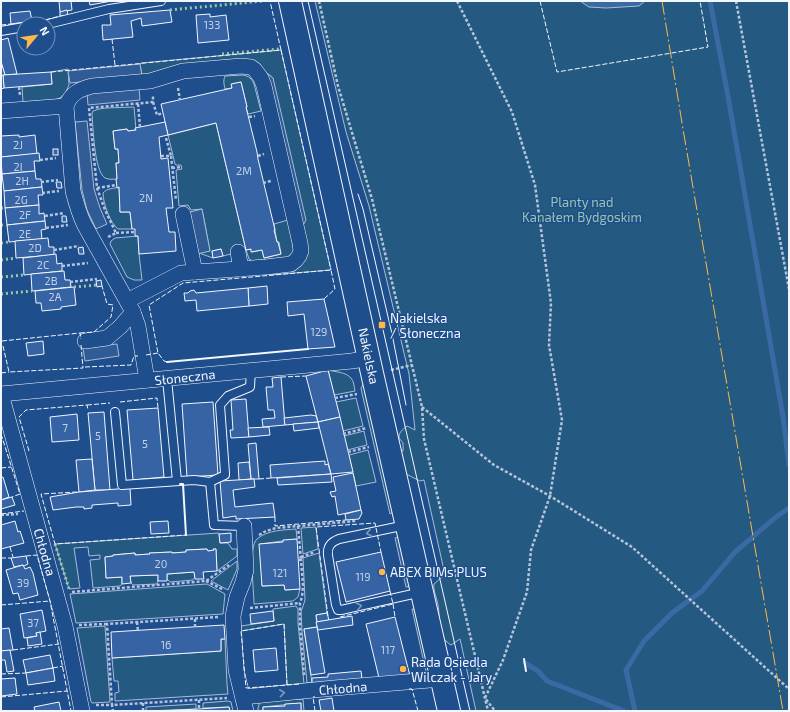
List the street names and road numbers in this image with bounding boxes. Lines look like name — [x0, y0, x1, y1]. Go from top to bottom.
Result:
street label: Nakielska — [355, 326, 383, 386]
street label: Słoneczna — [154, 366, 216, 388]
street label: Chłodna — [31, 526, 59, 578]
street label: Chłodna — [318, 678, 368, 698]

